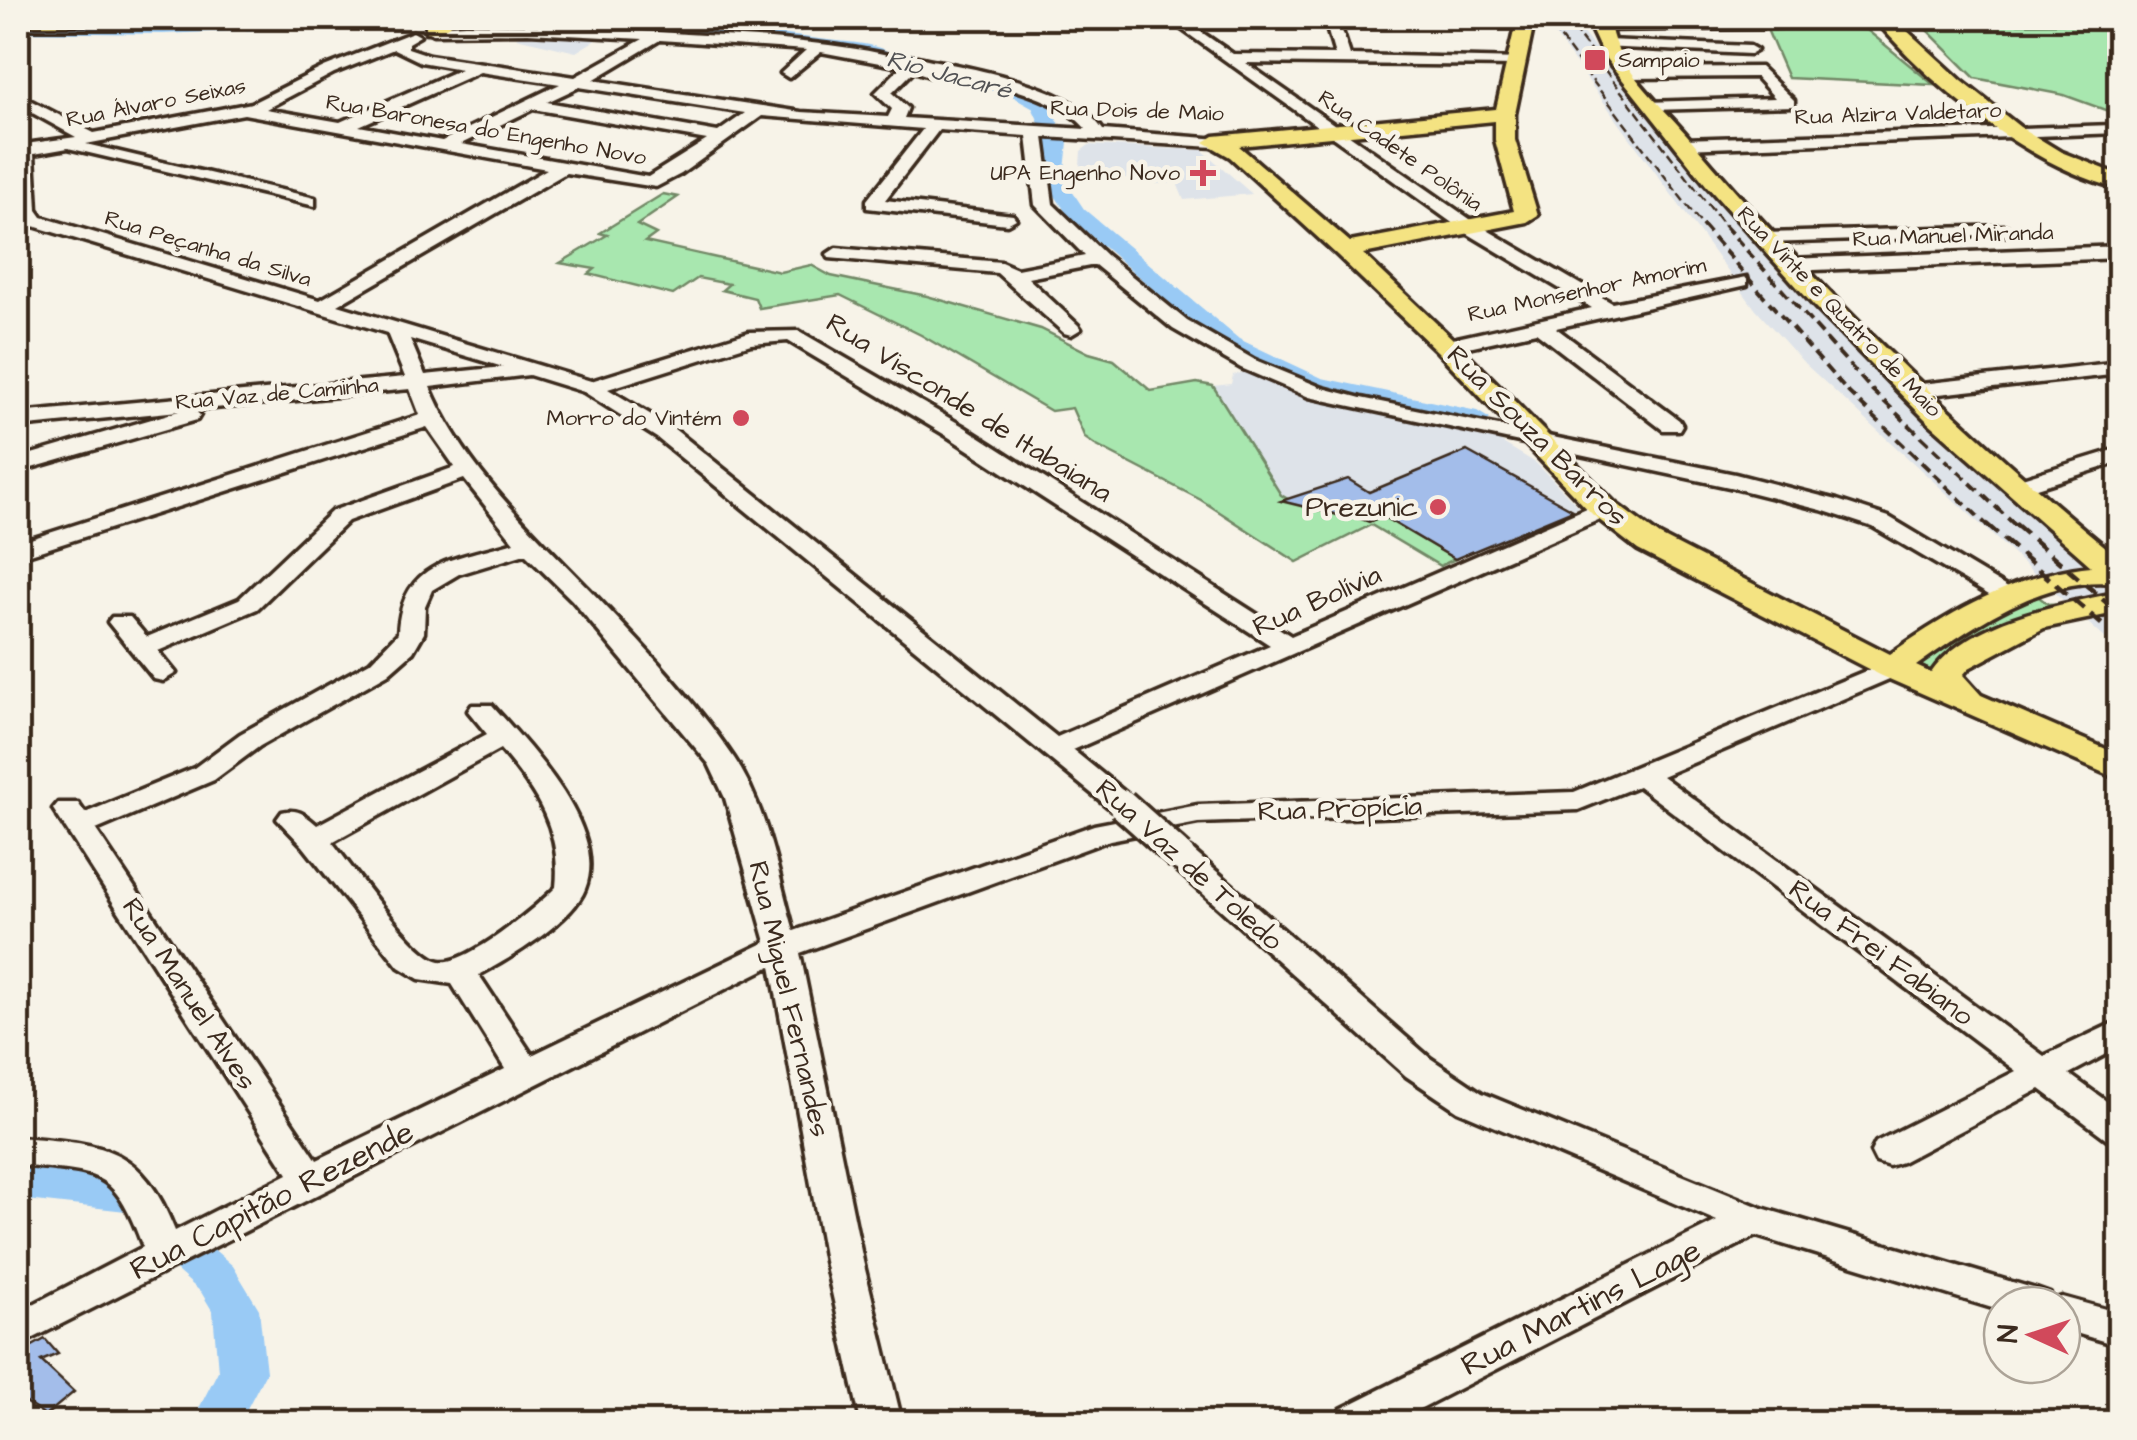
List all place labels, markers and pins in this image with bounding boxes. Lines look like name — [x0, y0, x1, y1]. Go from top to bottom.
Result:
place label: Sampaio — [1618, 45, 1700, 76]
marker: Sampaio — [1582, 47, 1608, 73]
place label: UPA Engenho Novo — [990, 158, 1181, 190]
marker: UPA Engenho Novo — [1190, 160, 1216, 186]
place label: Morro do Vintém — [546, 403, 721, 434]
marker: Morro do Vintém — [730, 407, 752, 429]
place label: Prezunic — [1306, 488, 1418, 527]
marker: Prezunic — [1427, 496, 1449, 518]

